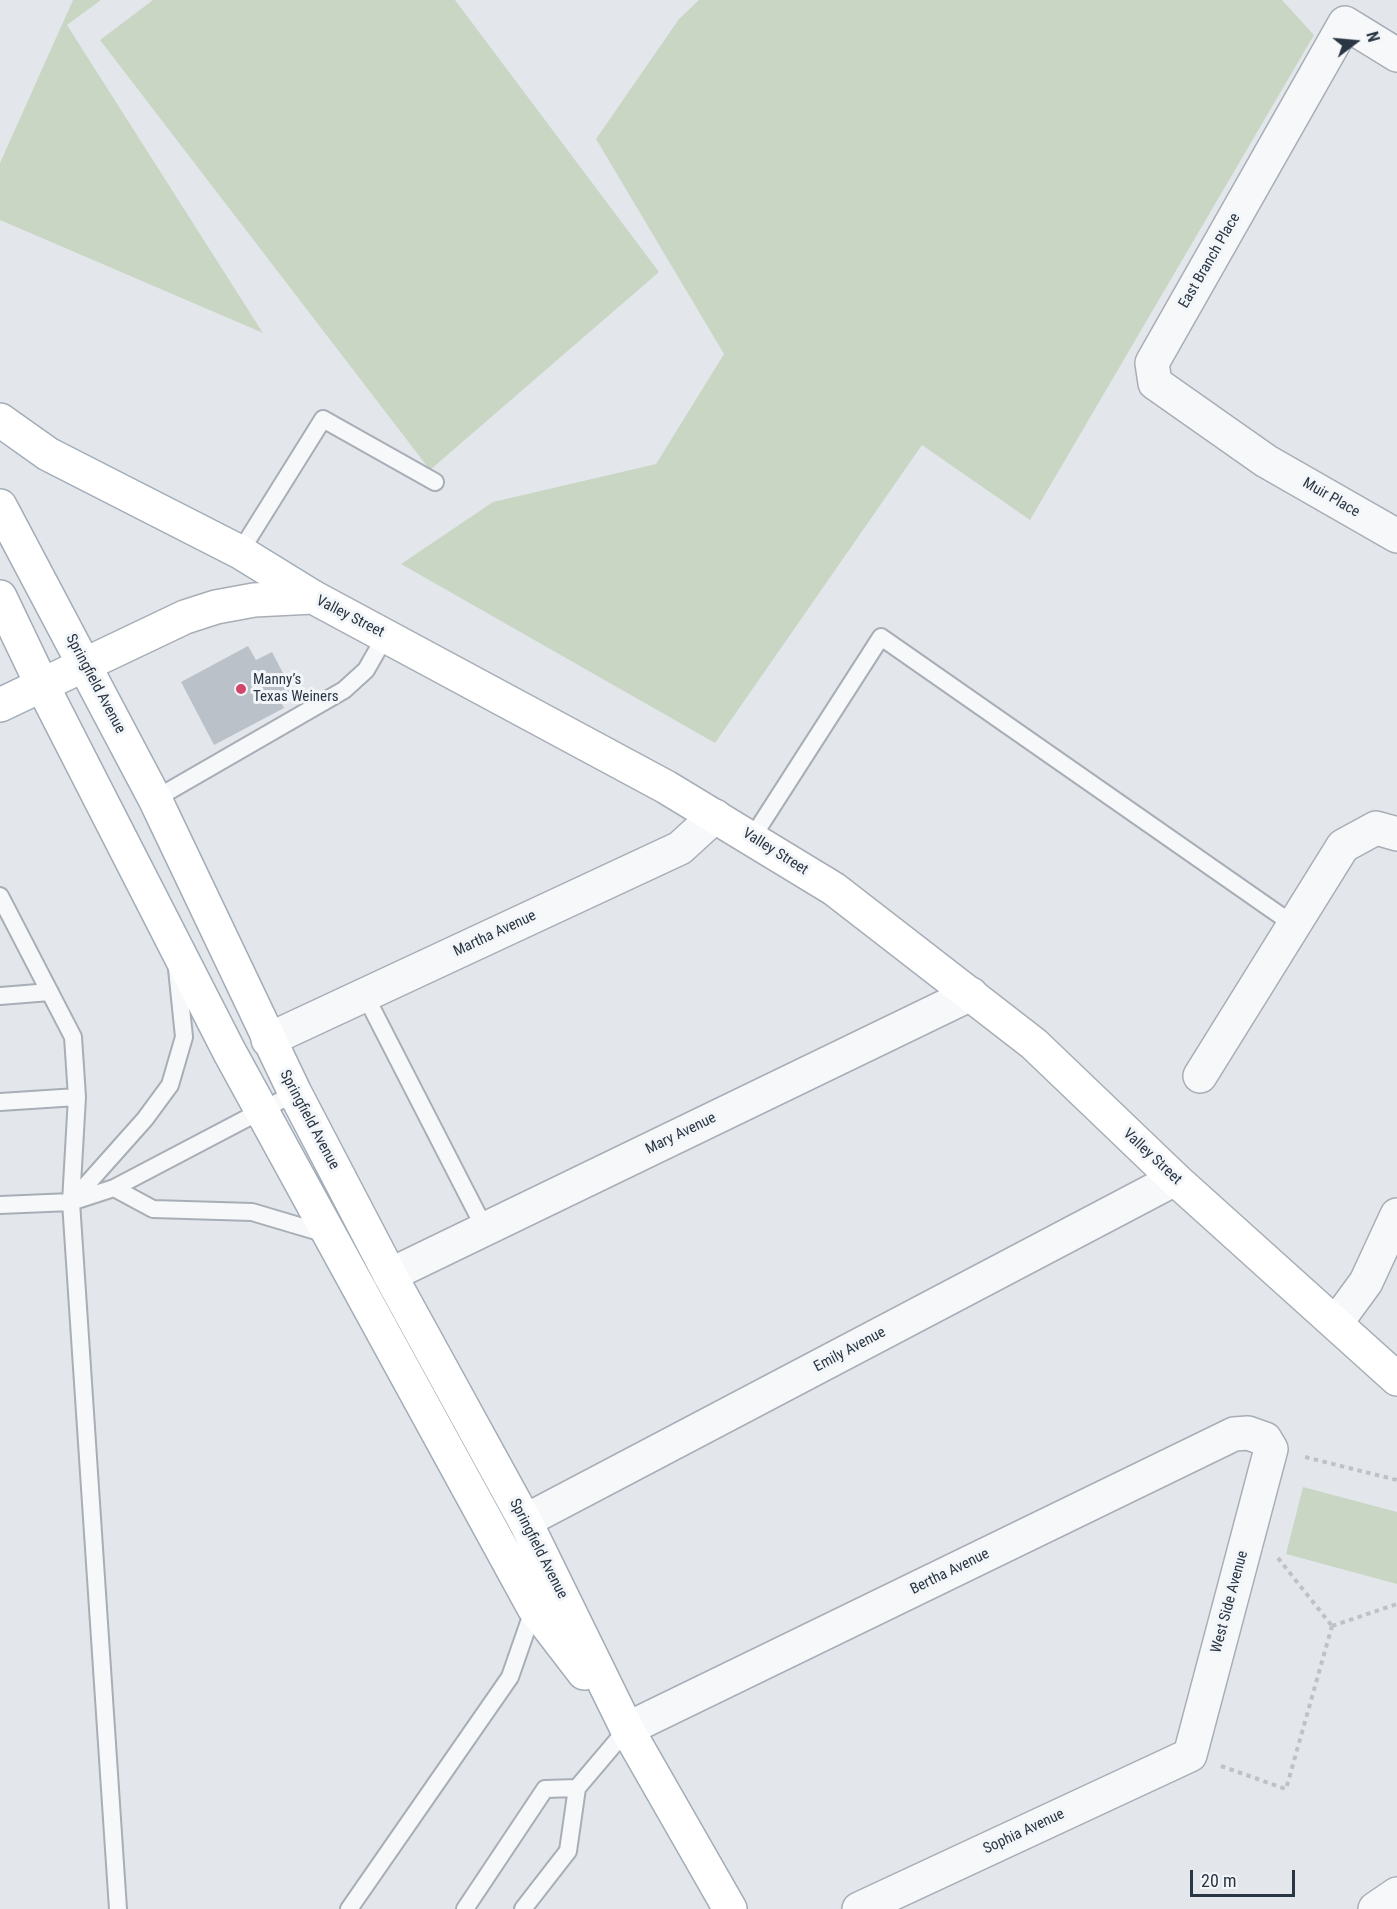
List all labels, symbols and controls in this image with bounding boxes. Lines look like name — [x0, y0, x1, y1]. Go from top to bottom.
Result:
north arrow — [1325, 12, 1385, 72]
text: N — [1362, 30, 1383, 44]
street label: East Branch Place — [1176, 210, 1244, 312]
street label: Muir Place — [1299, 474, 1363, 522]
street label: Valley Street — [313, 592, 387, 642]
street label: Springfield Avenue — [61, 631, 129, 737]
place label: Manny’s Texas Weiners — [253, 671, 339, 706]
marker: Manny’s Texas Weiners — [234, 682, 248, 696]
street label: Valley Street — [739, 825, 811, 879]
street label: Martha Avenue — [451, 907, 539, 961]
street label: Springfield Avenue — [275, 1067, 343, 1173]
street label: Mary Avenue — [643, 1109, 719, 1159]
street label: Valley Street — [1119, 1125, 1185, 1189]
street label: Emily Avenue — [811, 1324, 889, 1376]
street label: Springfield Avenue — [505, 1496, 571, 1602]
street label: Bertha Avenue — [908, 1545, 992, 1599]
street label: West Side Avenue — [1208, 1549, 1252, 1655]
street label: Sophia Avenue — [981, 1805, 1067, 1859]
scale bar — [1193, 1858, 1298, 1896]
text: 20 m — [1201, 1870, 1236, 1891]

